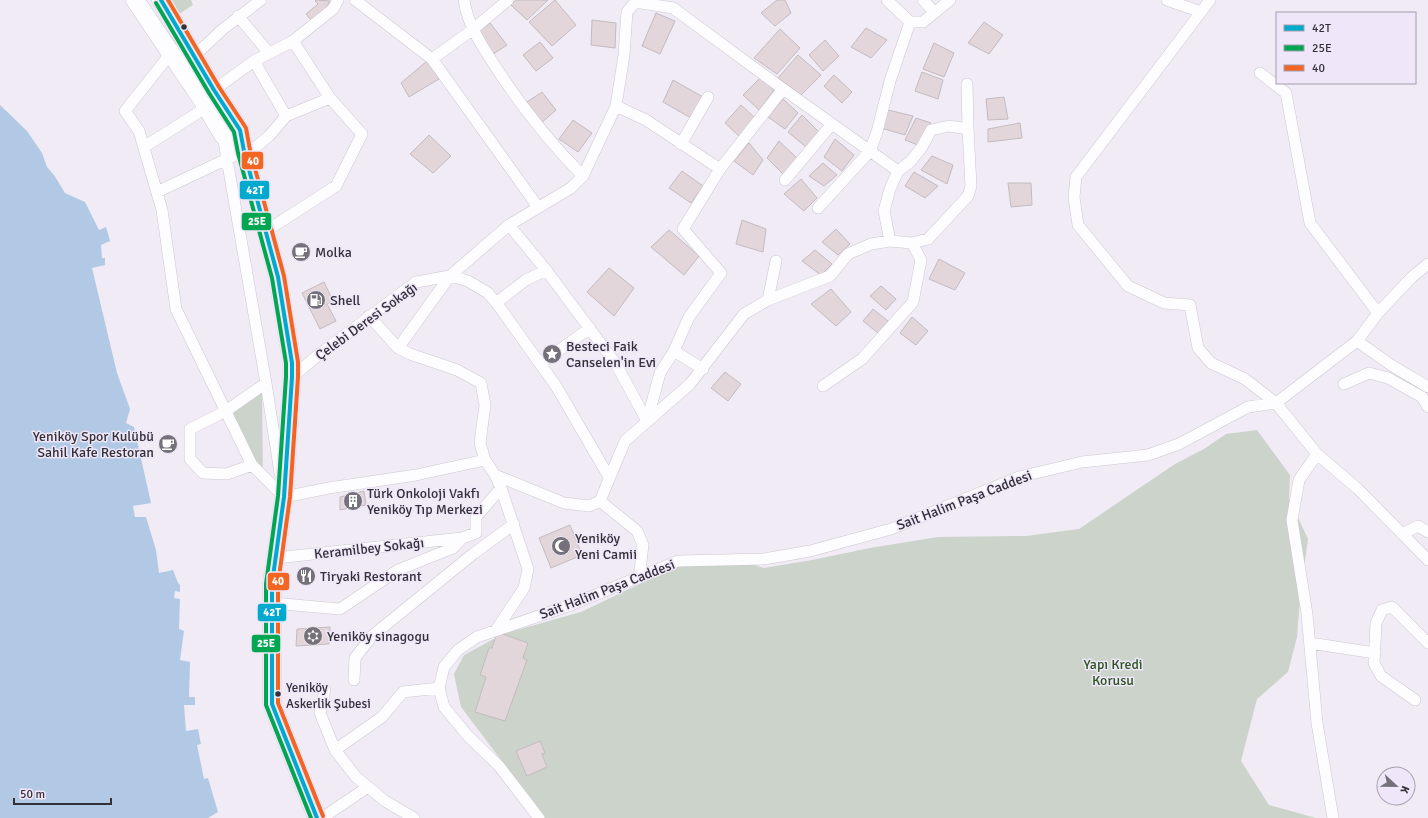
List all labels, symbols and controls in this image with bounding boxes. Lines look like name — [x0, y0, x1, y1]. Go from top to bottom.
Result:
legend — [1276, 12, 1416, 84]
text: 42T — [1312, 21, 1331, 36]
unlabelled marker — [179, 22, 189, 32]
text: 25E — [1312, 41, 1332, 56]
text: 40 — [1312, 61, 1325, 76]
line badge: 40 — [241, 151, 264, 170]
text: 40 — [247, 155, 259, 168]
line badge: 42T — [239, 180, 270, 200]
text: 42T — [246, 184, 264, 197]
line badge: 25E — [241, 212, 272, 231]
text: 25E — [248, 215, 266, 228]
cafe icon: Molka — [290, 241, 312, 263]
place label: Molka — [315, 244, 352, 261]
street label: Çelebi Deresi Sokağı — [312, 279, 421, 364]
fuel station icon: Shell — [305, 289, 327, 311]
place label: Shell — [330, 292, 360, 309]
place label: Besteci Faik Canselen'in Evi — [566, 338, 656, 371]
place icon: Besteci Faik Canselen'in Evi — [541, 343, 563, 365]
place label: Yeniköy Spor Kulübü Sahil Kafe Restoran — [33, 428, 154, 461]
cafe icon: Yeniköy Spor Kulübü Sahil Kafe Restoran — [157, 433, 179, 455]
street label: Sait Halim Paşa Caddesi — [894, 467, 1034, 534]
place label: Türk Onkoloji Vakfı Yeniköy Tıp Merkezi — [367, 485, 483, 518]
building icon: Türk Onkoloji Vakfı Yeniköy Tıp Merkezi — [342, 490, 364, 512]
place label: Yeniköy Yeni Camii — [575, 530, 637, 563]
street label: Keramilbey Sokağı — [313, 534, 425, 563]
mosque icon: Yeniköy Yeni Camii — [550, 535, 572, 557]
street label: Sait Halim Paşa Caddesi — [537, 556, 677, 623]
restaurant icon: Tiryaki Restorant — [295, 565, 317, 587]
place label: Tiryaki Restorant — [320, 568, 422, 585]
line badge: 40 — [267, 572, 290, 591]
text: 40 — [272, 575, 284, 588]
line badge: 42T — [257, 603, 287, 622]
text: 42T — [263, 606, 281, 619]
synagogue icon: Yeniköy sinagogu — [302, 625, 324, 647]
place label: Yeniköy sinagogu — [327, 628, 429, 645]
line badge: 25E — [251, 634, 281, 653]
text: 25E — [257, 637, 275, 650]
park label: Yapı Kredi Korusu — [1083, 656, 1143, 689]
place label: Yeniköy Askerlik Şubesi — [286, 680, 371, 712]
marker: Yeniköy Askerlik Şubesi — [273, 689, 283, 699]
north arrow — [1376, 766, 1416, 806]
scale bar — [14, 780, 111, 806]
text: K — [1397, 784, 1412, 795]
text: 50 m — [20, 787, 45, 802]

